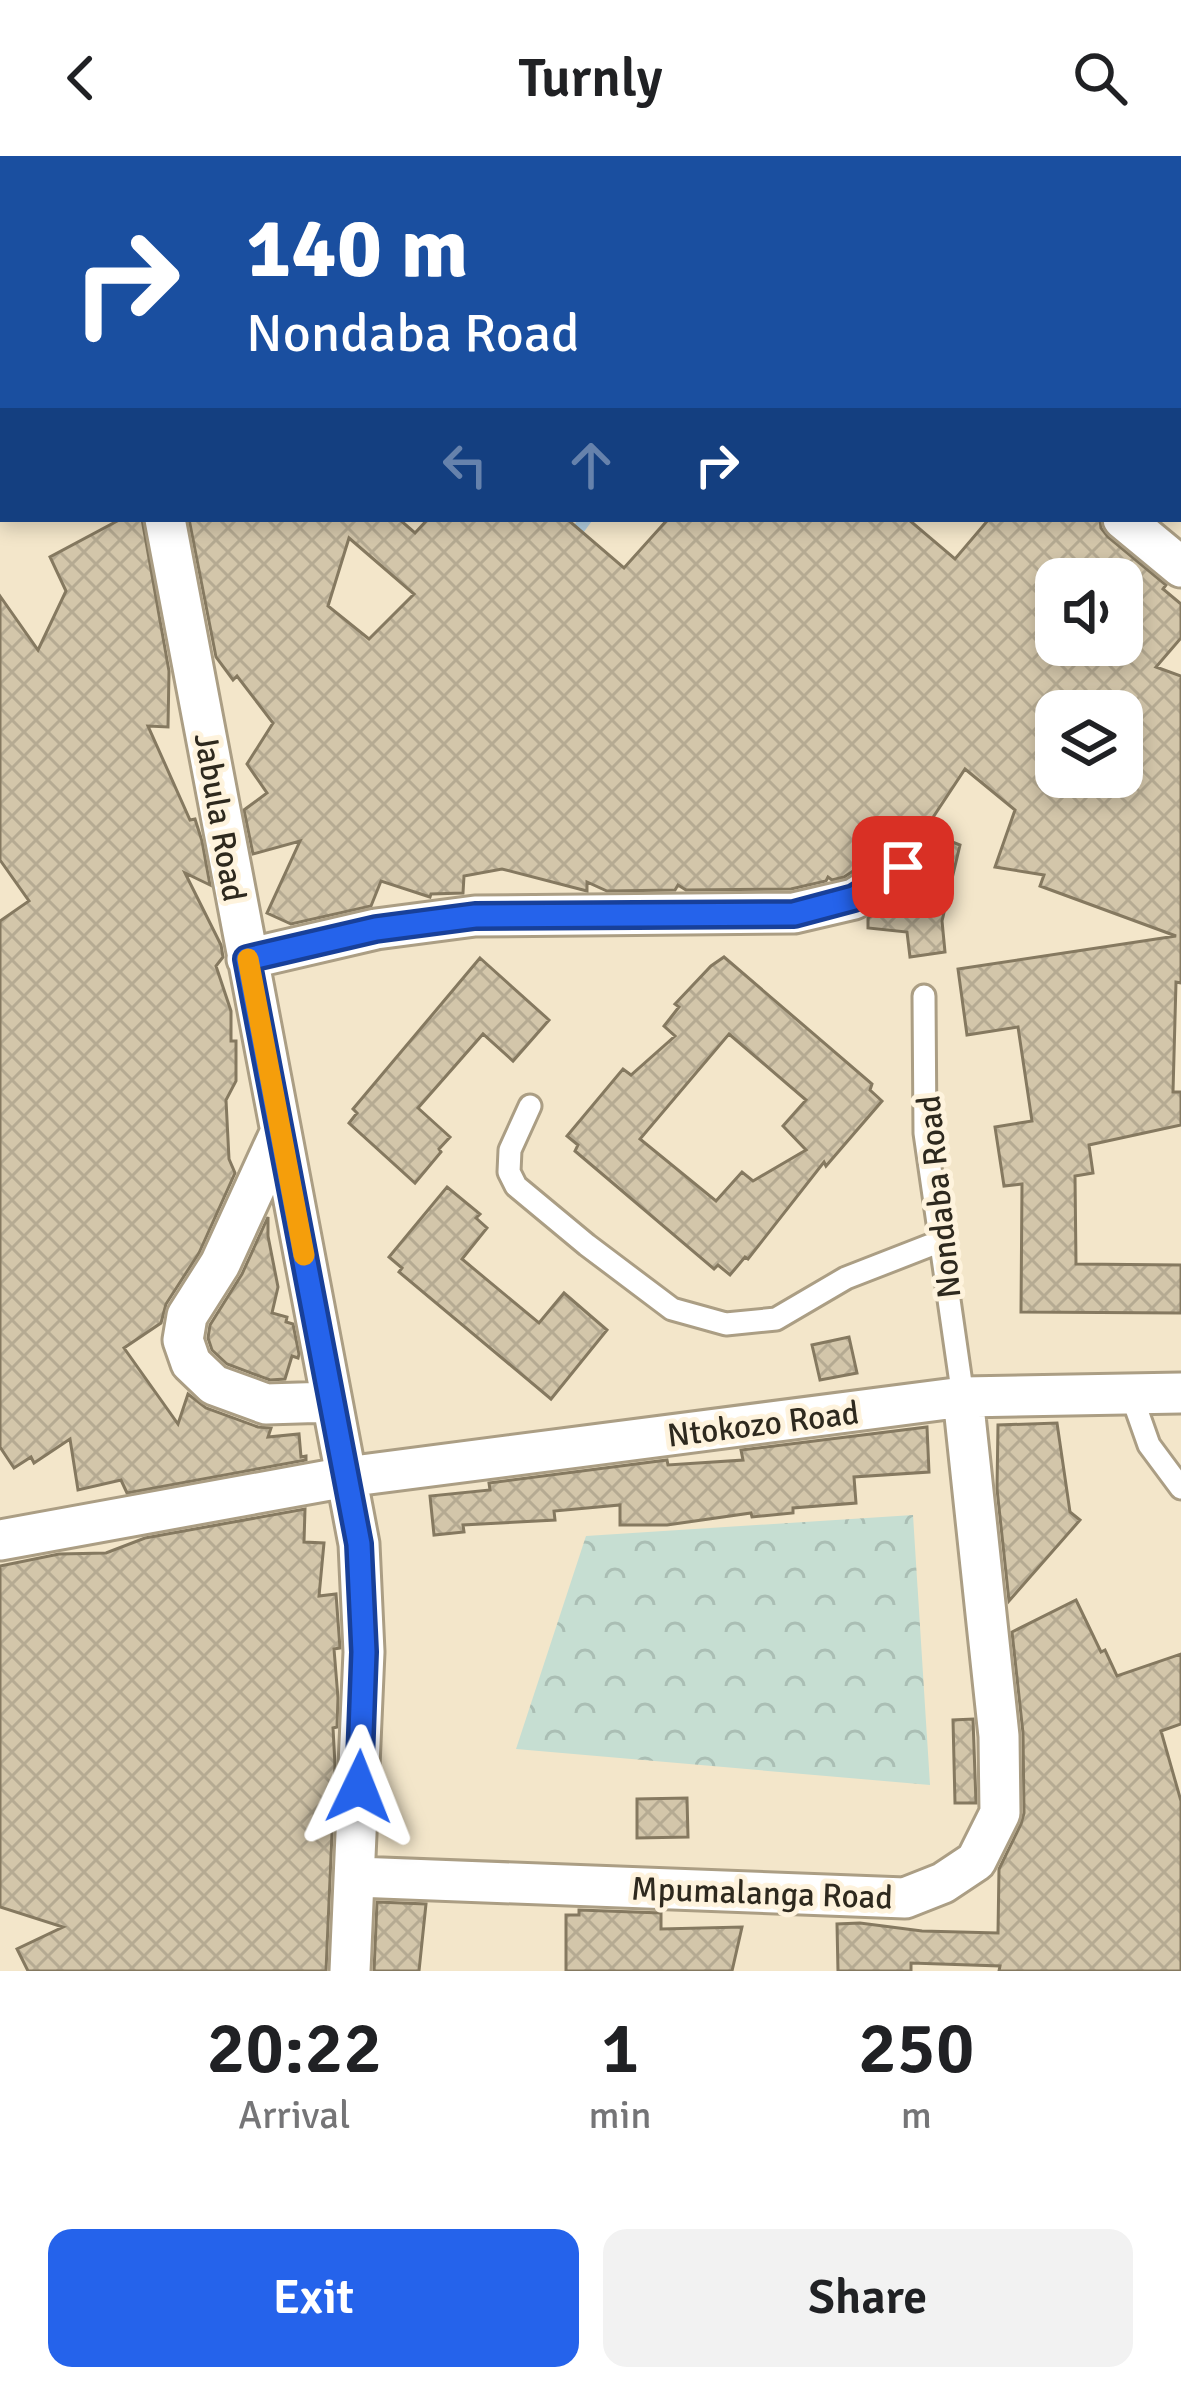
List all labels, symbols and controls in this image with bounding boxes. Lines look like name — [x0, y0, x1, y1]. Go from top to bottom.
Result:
icon: back — [48, 45, 114, 111]
text: Turnly — [518, 45, 663, 112]
icon: search — [1067, 45, 1133, 111]
text: 140 m — [246, 197, 468, 301]
icon: right — [48, 204, 204, 360]
text: Nondaba Road — [246, 300, 580, 367]
icon: left — [432, 432, 498, 498]
icon: ahead — [558, 432, 624, 498]
icon: right — [684, 432, 750, 498]
map controls — [1035, 558, 1143, 798]
button: sound — [1035, 558, 1143, 666]
button: layers — [1035, 690, 1143, 798]
street label: Jabula Road — [185, 730, 255, 905]
pin — [852, 816, 954, 918]
icon: arrive — [870, 834, 936, 900]
street label: Nondaba Road — [908, 1093, 971, 1300]
street label: Ntokozo Road — [665, 1392, 861, 1457]
position arrow — [296, 1724, 422, 1850]
street label: Mpumalanga Road — [630, 1868, 893, 1919]
text: 20:22 — [206, 2004, 382, 2093]
text: 1 — [601, 2004, 640, 2093]
text: 250 — [858, 2004, 975, 2093]
text: Arrival — [238, 2091, 350, 2139]
text: min — [589, 2091, 652, 2139]
text: m — [901, 2091, 932, 2139]
button: Exit — [48, 2229, 579, 2367]
button: Share — [603, 2229, 1133, 2367]

